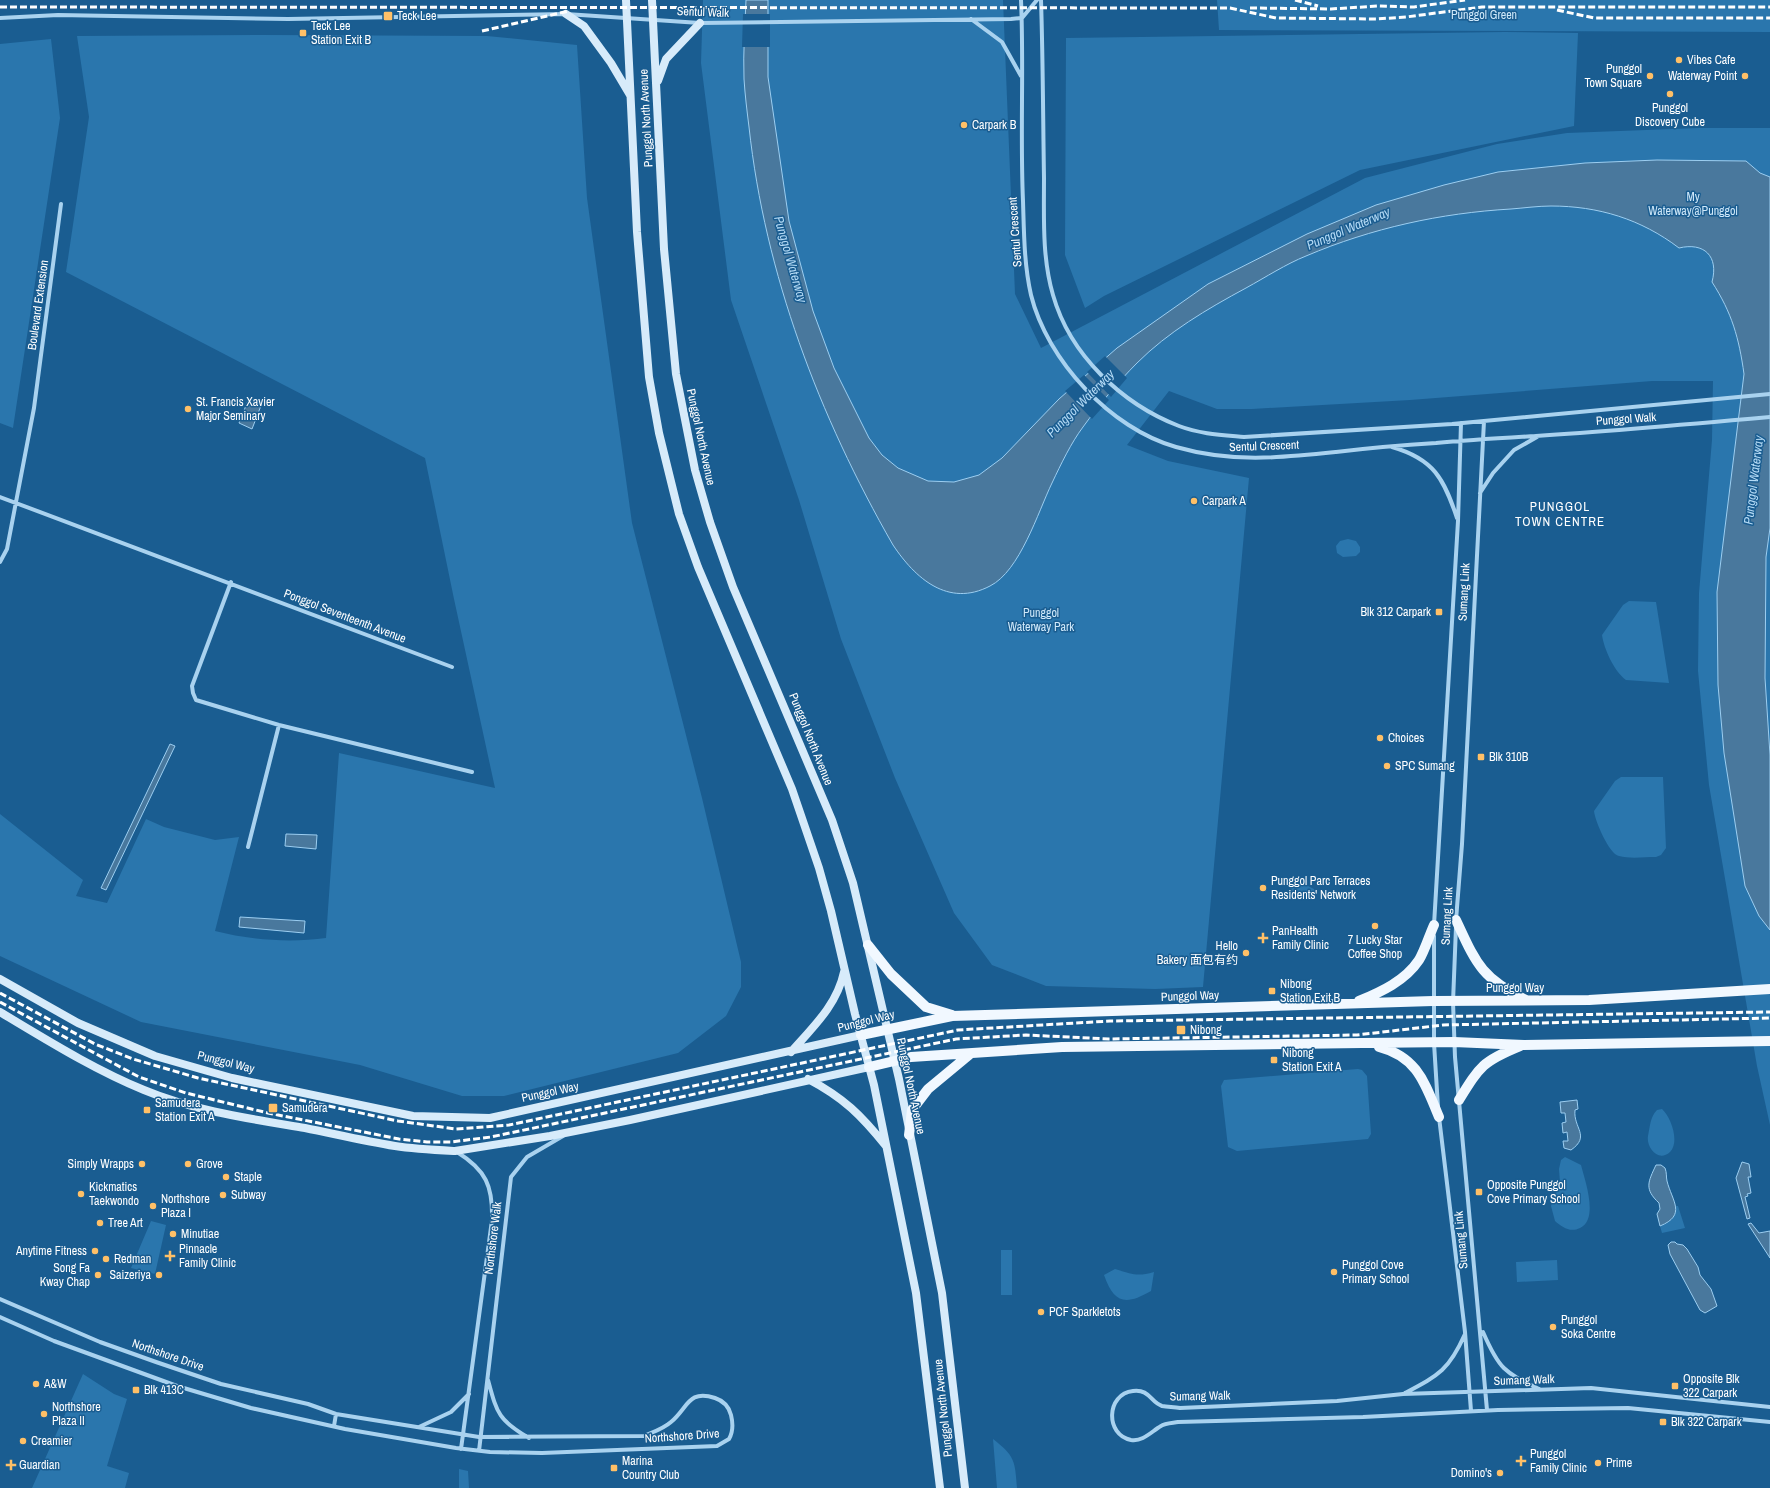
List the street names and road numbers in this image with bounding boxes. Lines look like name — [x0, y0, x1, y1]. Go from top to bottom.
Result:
street label: Sentul Walk — [677, 3, 729, 21]
street label: Punggol North Avenue — [635, 68, 657, 168]
street label: Sentul Crescent — [1005, 196, 1025, 267]
street label: Boulevard Extension — [24, 259, 52, 351]
street label: Punggol North Avenue — [683, 387, 719, 487]
street label: Punggol Walk — [1595, 409, 1657, 429]
street label: Sentul Crescent — [1229, 437, 1300, 455]
street label: Sumang Link — [1454, 563, 1474, 621]
street label: Ponggol Seventeenth Avenue — [282, 585, 408, 647]
street label: Punggol North Avenue — [785, 690, 837, 788]
street label: Sumang Link — [1437, 887, 1457, 945]
street label: Punggol Way — [1486, 980, 1544, 996]
street label: Punggol Way — [1161, 987, 1219, 1005]
street label: Punggol Way — [836, 1006, 896, 1036]
street label: Punggol North Avenue — [893, 1036, 929, 1136]
street label: Punggol Way — [196, 1047, 256, 1077]
street label: Punggol Way — [520, 1078, 580, 1106]
street label: Northshore Walk — [481, 1201, 505, 1275]
street label: Sumang Link — [1450, 1210, 1471, 1270]
street label: Northshore Drive — [130, 1335, 206, 1375]
street label: Punggol North Avenue — [930, 1358, 956, 1458]
street label: Sumang Walk — [1493, 1371, 1555, 1389]
street label: Sumang Walk — [1169, 1387, 1231, 1405]
street label: Northshore Drive — [644, 1425, 720, 1447]

